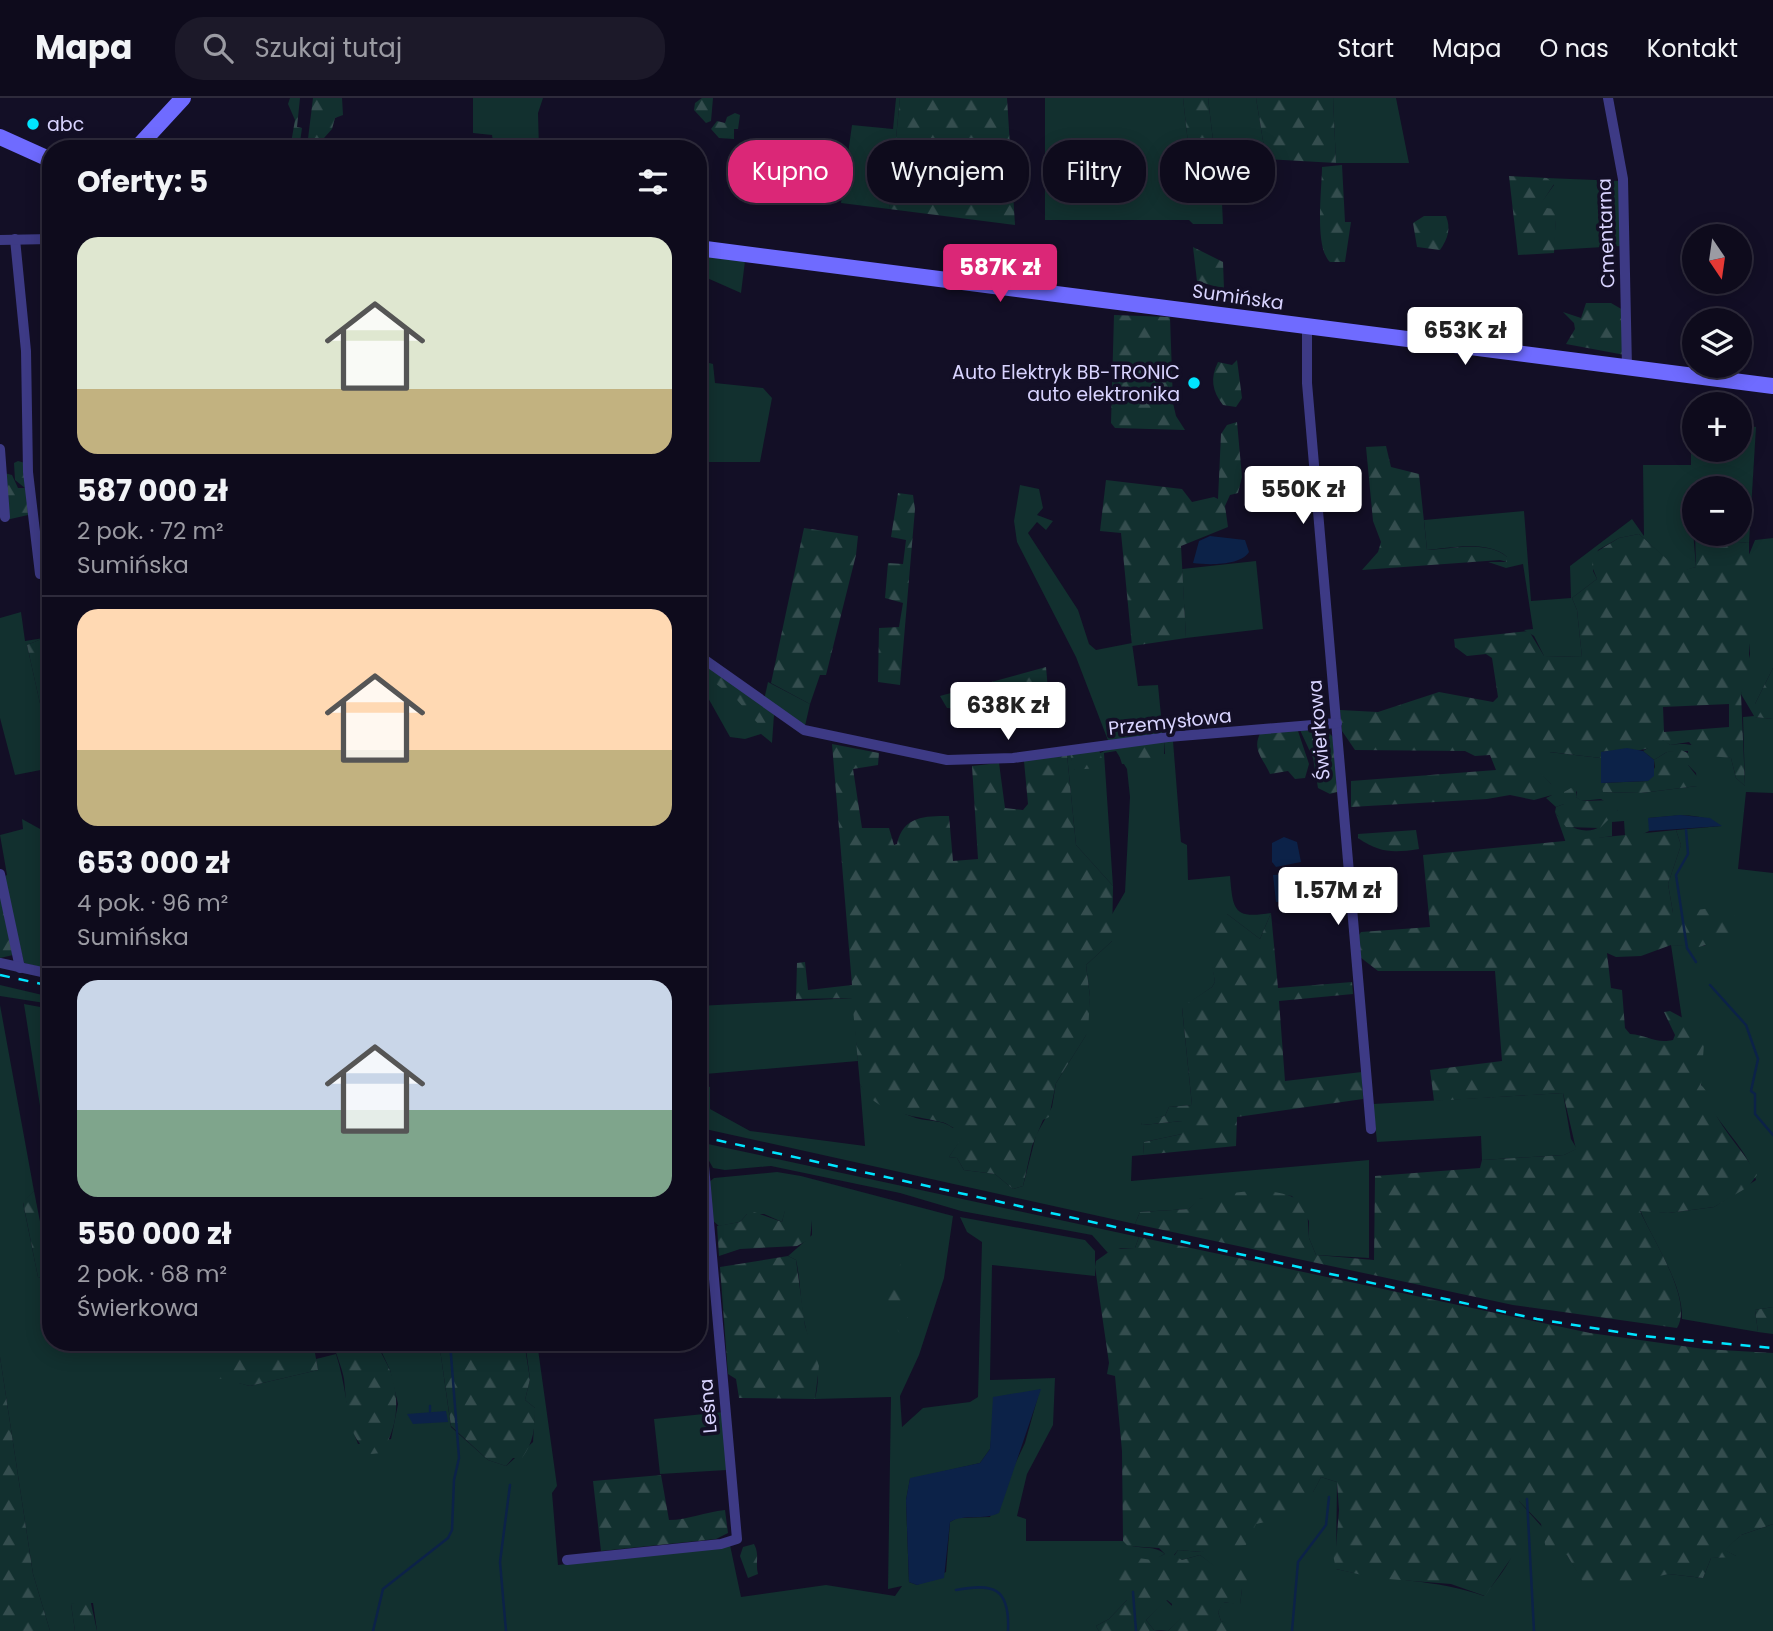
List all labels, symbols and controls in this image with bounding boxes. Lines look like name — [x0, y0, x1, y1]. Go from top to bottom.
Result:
search box — [175, 17, 665, 80]
text: Mapa — [35, 24, 133, 71]
icon: search — [199, 29, 237, 67]
text: Szukaj tutaj — [255, 30, 402, 66]
text: Start — [1337, 32, 1394, 65]
text: Mapa — [1432, 32, 1501, 65]
text: O nas — [1539, 32, 1609, 65]
text: Kontakt — [1647, 32, 1738, 65]
place label: abc — [47, 111, 84, 138]
marker: abc — [25, 116, 41, 132]
chip: Kupno — [728, 140, 853, 203]
chip: Wynajem — [867, 140, 1029, 203]
chip: Filtry — [1043, 140, 1146, 203]
chip: Nowe — [1160, 140, 1275, 203]
text: Oferty: 5 — [77, 160, 208, 203]
icon: filters — [634, 163, 672, 201]
street label: Cmentarna — [1591, 178, 1621, 288]
north arrow — [1682, 224, 1752, 294]
map controls — [1682, 224, 1752, 546]
pin: 587K zł — [935, 244, 1065, 304]
text: 587K zł — [959, 251, 1041, 283]
street label: Sumińska — [1190, 277, 1286, 317]
icon: home — [312, 283, 438, 409]
pin: 653K zł — [1400, 308, 1530, 367]
button: layers — [1682, 308, 1752, 378]
text: 653K zł — [1423, 314, 1507, 346]
place label: Auto Elektryk BB-TRONIC auto elektronika — [952, 359, 1180, 408]
marker: Auto Elektryk BB-TRONIC auto elektronika — [1186, 375, 1202, 391]
button: + — [1682, 392, 1752, 462]
pin: 550K zł — [1238, 466, 1368, 526]
text: 587 000 zł — [77, 469, 228, 512]
text: 550K zł — [1261, 473, 1345, 505]
button: − — [1682, 476, 1752, 546]
text: 2 pok. · 72 m² — [77, 515, 224, 547]
text: Sumińska — [77, 549, 189, 581]
icon: home — [312, 655, 438, 781]
street label: Świerkowa — [1301, 679, 1337, 781]
pin: 638K zł — [943, 682, 1073, 742]
text: 638K zł — [966, 689, 1050, 721]
street label: Przemysłowa — [1107, 702, 1233, 742]
text: 653 000 zł — [77, 841, 230, 884]
pin: 1.57M zł — [1266, 868, 1410, 927]
text: 1.57M zł — [1294, 874, 1382, 906]
text: 4 pok. · 96 m² — [77, 887, 228, 919]
text: Sumińska — [77, 921, 189, 953]
icon: home — [312, 1026, 438, 1152]
text: 550 000 zł — [77, 1212, 231, 1255]
text: 2 pok. · 68 m² — [77, 1258, 227, 1290]
text: Świerkowa — [77, 1292, 199, 1324]
street label: Leśna — [692, 1377, 724, 1435]

